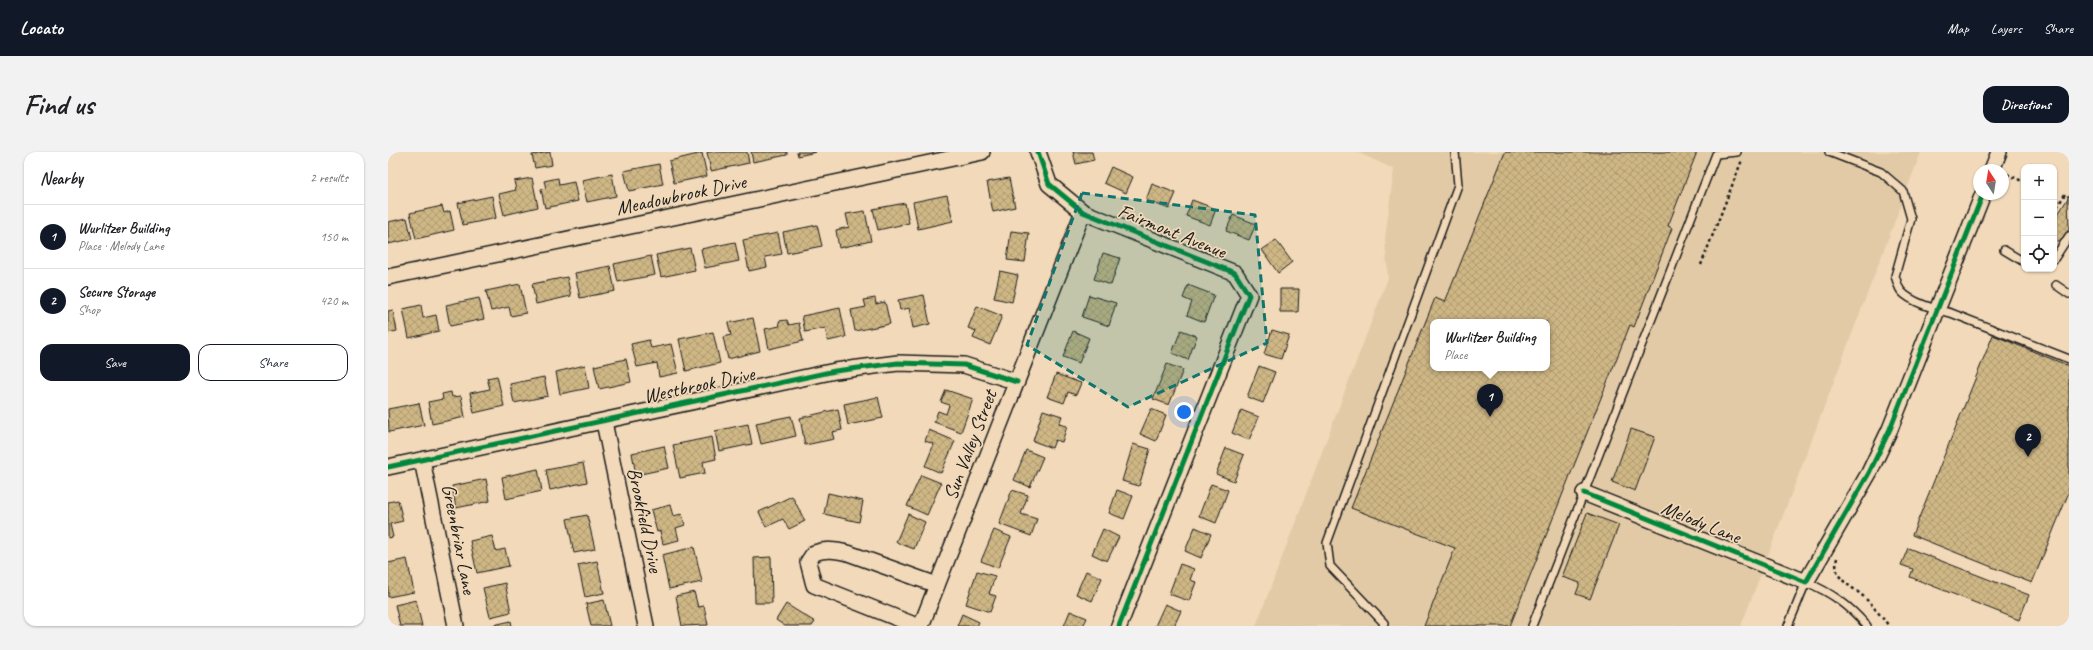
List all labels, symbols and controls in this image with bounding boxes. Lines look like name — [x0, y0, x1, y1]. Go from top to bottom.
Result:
text: Locato — [20, 16, 63, 40]
text: Map — [1947, 20, 1969, 37]
text: Layers — [1991, 20, 2022, 37]
text: Share — [2044, 20, 2073, 37]
button: Directions — [1983, 86, 2069, 123]
text: Find us — [24, 87, 94, 122]
north arrow — [1973, 164, 2009, 200]
map controls — [2021, 164, 2057, 272]
button: + — [2021, 164, 2057, 200]
text: Nearby — [40, 168, 83, 189]
street label: Meadowbrook Drive — [614, 169, 750, 221]
text: 2 results — [310, 170, 348, 186]
street label: Fairmont Avenue — [1114, 198, 1231, 264]
button: − — [2021, 200, 2057, 236]
text: Wurlitzer Building — [78, 219, 169, 238]
text: 1 — [50, 229, 56, 245]
text: 150 m — [320, 229, 348, 245]
button: locate — [2021, 236, 2057, 272]
text: Place · Melody Lane — [78, 238, 164, 254]
text: Secure Storage — [78, 283, 155, 302]
text: 2 — [50, 293, 56, 309]
text: 420 m — [320, 293, 348, 309]
text: Shop — [78, 302, 100, 318]
popup — [1430, 319, 1550, 371]
text: Wurlitzer Building — [1444, 328, 1536, 347]
button: Save — [40, 344, 190, 381]
button: Share — [198, 344, 348, 381]
text: Place — [1444, 347, 1467, 363]
street label: Westbrook Drive — [641, 361, 758, 409]
street label: Sun Valley Street — [938, 384, 1003, 503]
pin: 1 — [1477, 384, 1503, 417]
your location — [1174, 402, 1194, 422]
pin: 2 — [2015, 424, 2041, 457]
street label: Brookfield Drive — [622, 465, 669, 576]
street label: Greenbriar Lane — [436, 482, 482, 598]
street label: Melody Lane — [1658, 495, 1746, 550]

